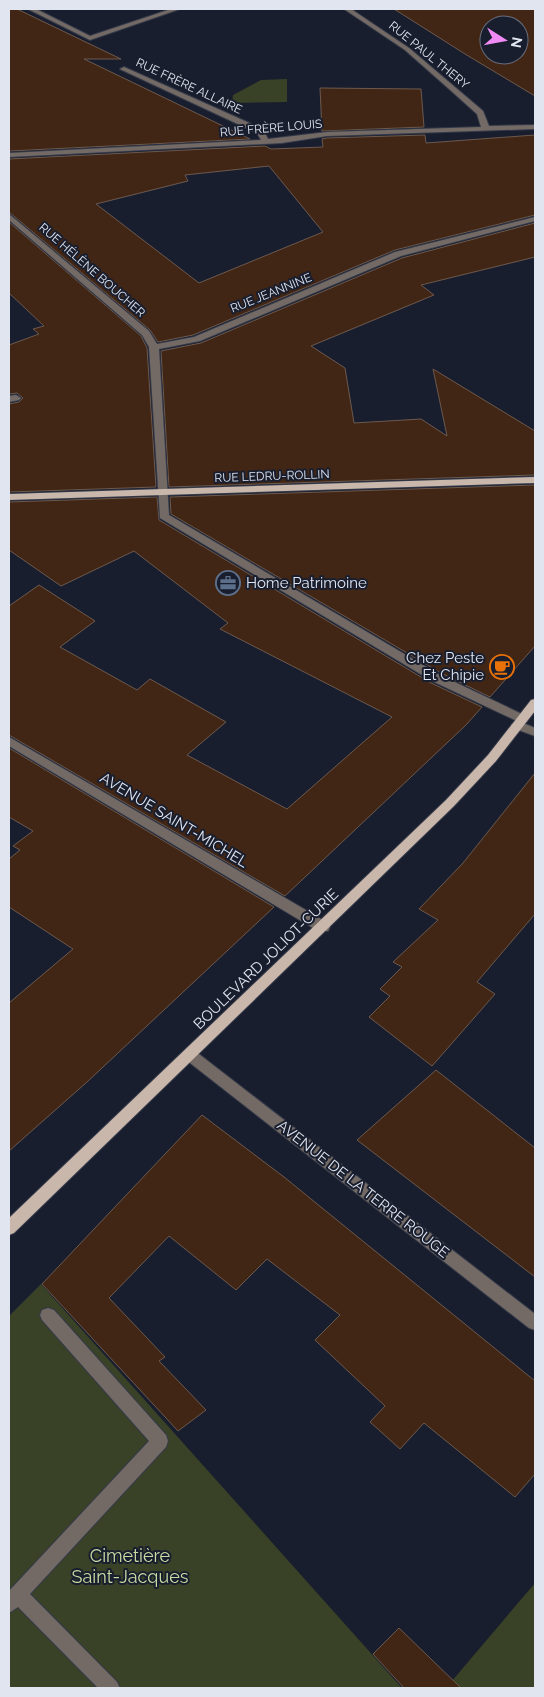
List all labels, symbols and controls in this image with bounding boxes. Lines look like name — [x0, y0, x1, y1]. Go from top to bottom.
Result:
north arrow — [479, 15, 529, 65]
street label: RUE PAUL THERY — [386, 18, 472, 92]
text: N — [508, 36, 526, 49]
street label: RUE FRÈRE ALLAIRE — [134, 55, 244, 117]
street label: RUE FRÈRE LOUIS — [219, 117, 323, 139]
street label: RUE HÉLÈNE BOUCHER — [36, 220, 148, 320]
street label: RUE JEANNINE — [228, 270, 314, 316]
street label: RUE LEDRU-ROLLIN — [214, 467, 330, 485]
office icon: Home Patrimoine — [215, 570, 241, 596]
place label: Home Patrimoine — [246, 574, 367, 592]
place label: Chez Peste Et Chipie — [406, 649, 484, 684]
cafe icon: Chez Peste Et Chipie — [489, 654, 515, 680]
street label: AVENUE SAINT-MICHEL — [97, 769, 251, 871]
street label: BOULEVARD JOLIOT-CURIE — [190, 885, 342, 1033]
street label: AVENUE DE LA TERRE ROUGE — [274, 1116, 452, 1262]
park label: Cimetière Saint-Jacques — [72, 1545, 189, 1587]

